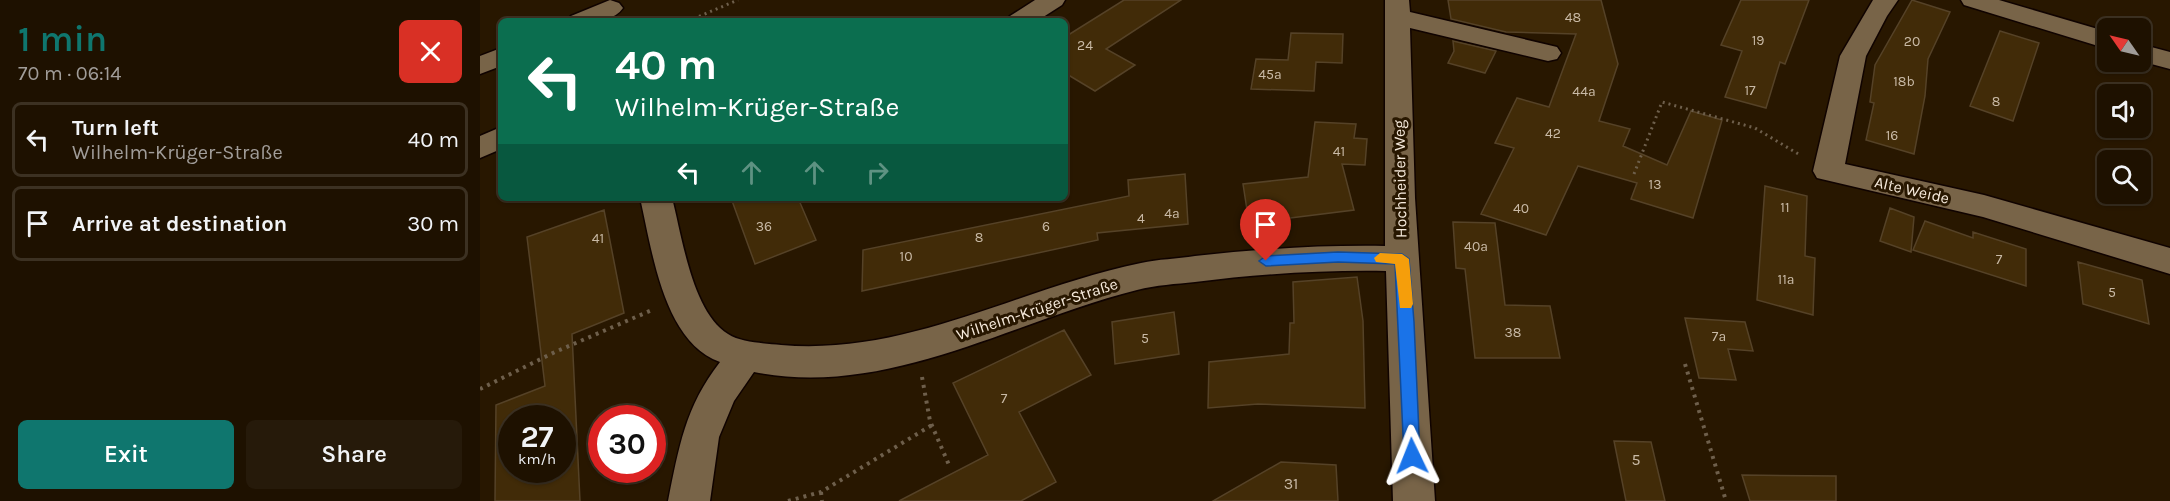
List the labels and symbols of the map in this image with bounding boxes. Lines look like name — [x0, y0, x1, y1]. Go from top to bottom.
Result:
house number: 48 — [1565, 9, 1581, 26]
north arrow — [2097, 18, 2151, 72]
house number: 19 — [1752, 32, 1764, 49]
house number: 20 — [1904, 33, 1920, 50]
house number: 24 — [1077, 37, 1093, 54]
house number: 45a — [1258, 66, 1282, 83]
house number: 18b — [1893, 73, 1915, 90]
house number: 17 — [1744, 82, 1756, 99]
house number: 44a — [1572, 83, 1596, 100]
house number: 8 — [1992, 93, 2000, 110]
street label: Hochheider Weg — [1389, 120, 1411, 238]
house number: 42 — [1545, 125, 1561, 142]
house number: 16 — [1886, 127, 1898, 144]
house number: 41 — [1333, 143, 1345, 160]
street label: Alte Weide — [1873, 172, 1951, 208]
house number: 13 — [1649, 176, 1661, 193]
pin — [1240, 199, 1291, 261]
house number: 11 — [1780, 199, 1790, 216]
house number: 40 — [1513, 200, 1529, 217]
house number: 4a — [1164, 205, 1180, 222]
house number: 4 — [1137, 210, 1145, 227]
house number: 36 — [756, 218, 772, 235]
house number: 6 — [1042, 218, 1050, 235]
house number: 8 — [975, 229, 983, 246]
house number: 41 — [592, 230, 604, 247]
house number: 40a — [1464, 238, 1488, 255]
house number: 10 — [900, 248, 912, 265]
house number: 7 — [1996, 251, 2003, 268]
house number: 11a — [1778, 271, 1794, 288]
street label: Wilhelm-Krüger-Straße — [954, 274, 1120, 344]
house number: 5 — [2108, 284, 2116, 301]
house number: 38 — [1505, 324, 1521, 341]
house number: 7a — [1712, 328, 1726, 345]
house number: 5 — [1141, 330, 1149, 347]
house number: 7 — [1001, 390, 1008, 407]
speed limit sign: 30 — [588, 405, 666, 483]
position arrow — [1380, 424, 1444, 488]
house number: 5 — [1631, 450, 1641, 469]
house number: 31 — [1284, 474, 1298, 493]

